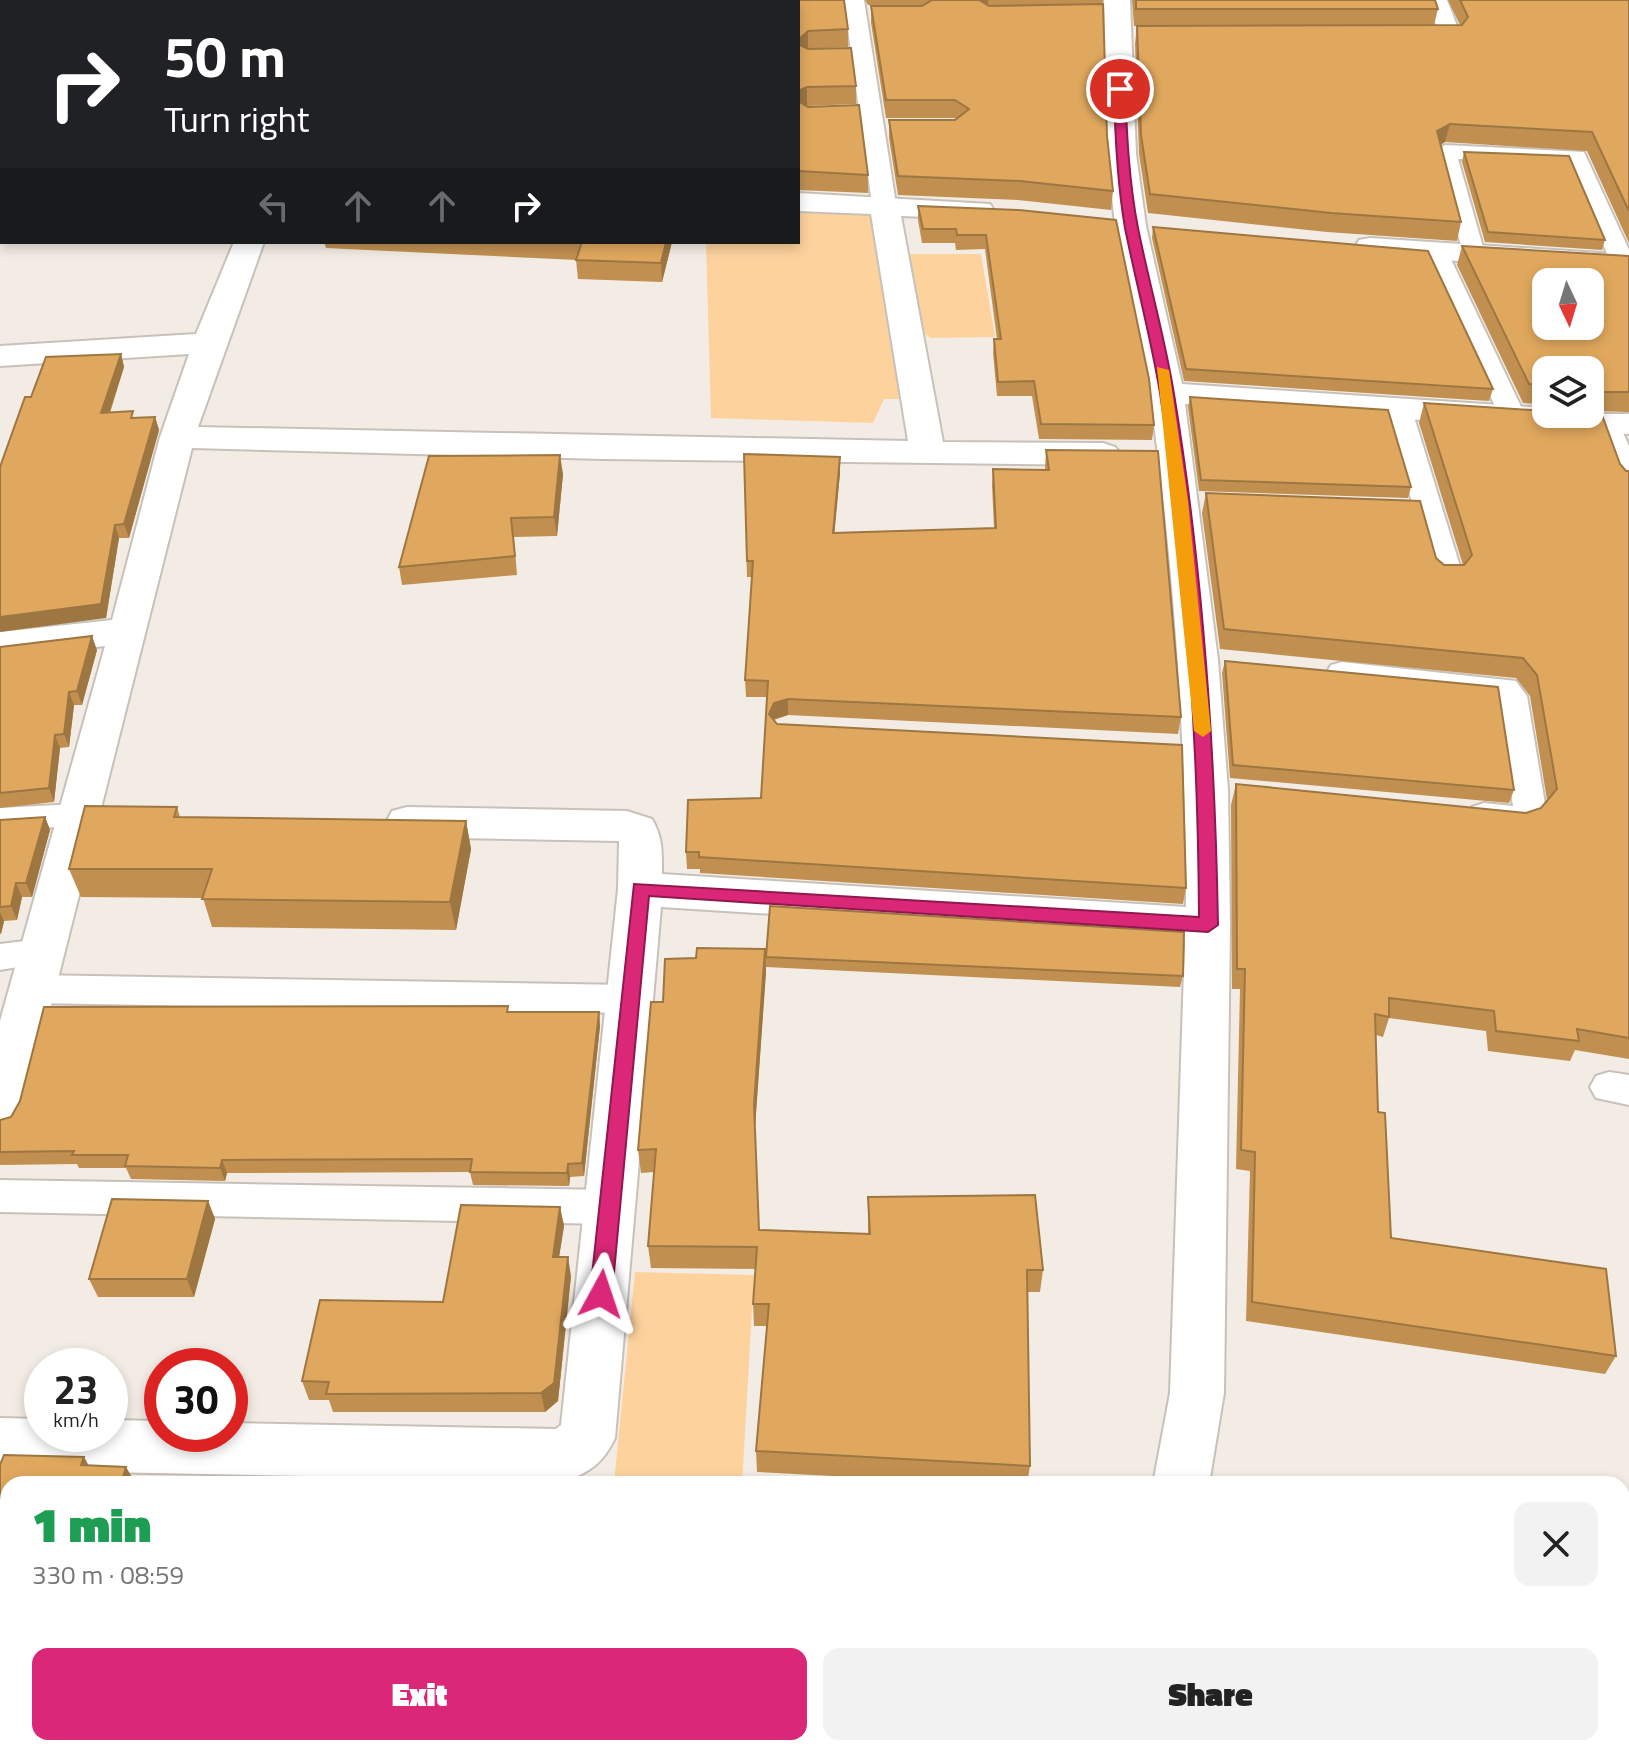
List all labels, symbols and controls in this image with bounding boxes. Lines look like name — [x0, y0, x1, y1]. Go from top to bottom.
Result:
text: 50 m — [164, 14, 286, 99]
icon: right — [32, 32, 136, 136]
pin — [1086, 55, 1154, 123]
icon: arrive — [1098, 67, 1142, 111]
text: Turn right — [164, 91, 309, 146]
icon: left — [252, 184, 296, 228]
icon: ahead — [336, 184, 380, 228]
icon: ahead — [420, 184, 464, 228]
icon: right — [504, 184, 548, 228]
north arrow — [1532, 268, 1604, 340]
map controls — [1532, 268, 1604, 428]
button: layers — [1532, 356, 1604, 428]
position arrow — [559, 1252, 643, 1336]
speed limit sign: 30 — [144, 1348, 248, 1452]
text: 23 — [54, 1359, 98, 1420]
text: km/h — [53, 1404, 99, 1435]
text: 1 min — [32, 1488, 151, 1561]
button: close — [1514, 1502, 1598, 1586]
text: 330 m · 08:59 — [32, 1555, 184, 1594]
button: Exit — [32, 1648, 807, 1740]
button: Share — [823, 1648, 1598, 1740]

